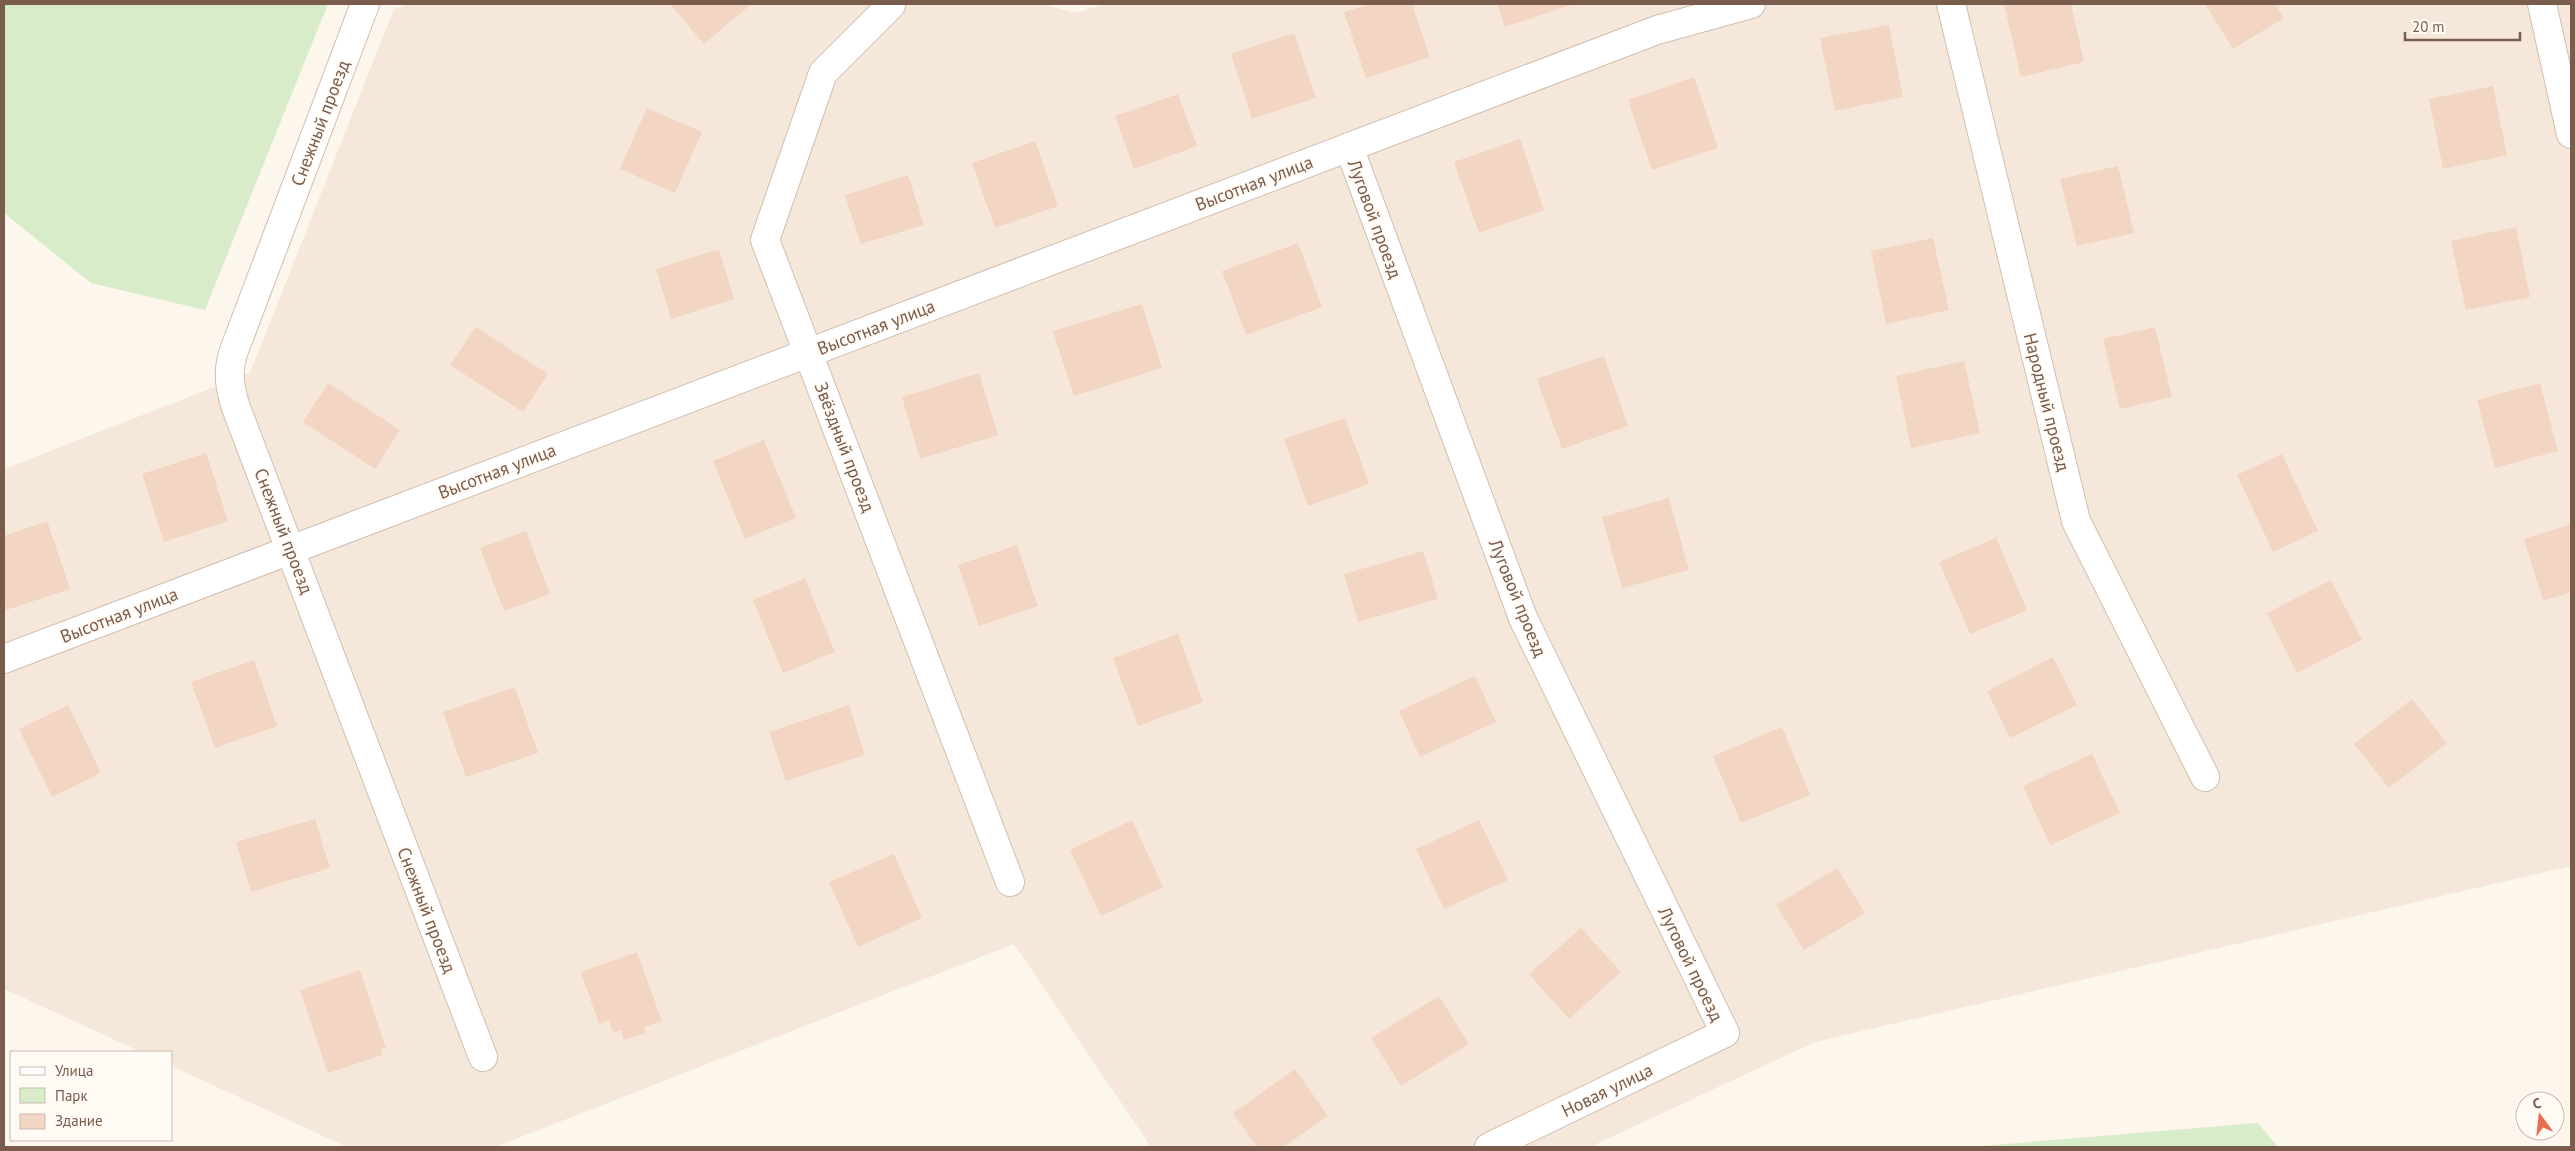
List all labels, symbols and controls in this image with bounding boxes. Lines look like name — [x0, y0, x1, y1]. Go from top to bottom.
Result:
scale bar — [2405, 10, 2520, 42]
text: 20 m — [2412, 17, 2445, 36]
street label: Снежный проезд — [285, 57, 355, 189]
street label: Высотная улица — [1192, 150, 1316, 216]
street label: Луговой проезд — [1343, 156, 1407, 282]
street label: Высотная улица — [814, 294, 938, 360]
street label: Народный проезд — [2019, 330, 2075, 474]
street label: Звёздный проезд — [810, 379, 880, 516]
street label: Высотная улица — [435, 438, 559, 504]
street label: Снежный проезд — [249, 465, 319, 597]
street label: Луговой проезд — [1484, 535, 1552, 660]
street label: Высотная улица — [57, 582, 181, 648]
street label: Снежный проезд — [392, 844, 462, 976]
street label: Луговой проезд — [1653, 902, 1729, 1025]
legend — [10, 1051, 172, 1141]
street label: Новая улица — [1558, 1058, 1656, 1122]
text: Улица — [55, 1061, 93, 1080]
text: Парк — [55, 1086, 88, 1105]
north arrow — [2515, 1091, 2565, 1141]
text: С — [2531, 1094, 2543, 1113]
text: Здание — [55, 1111, 103, 1130]

